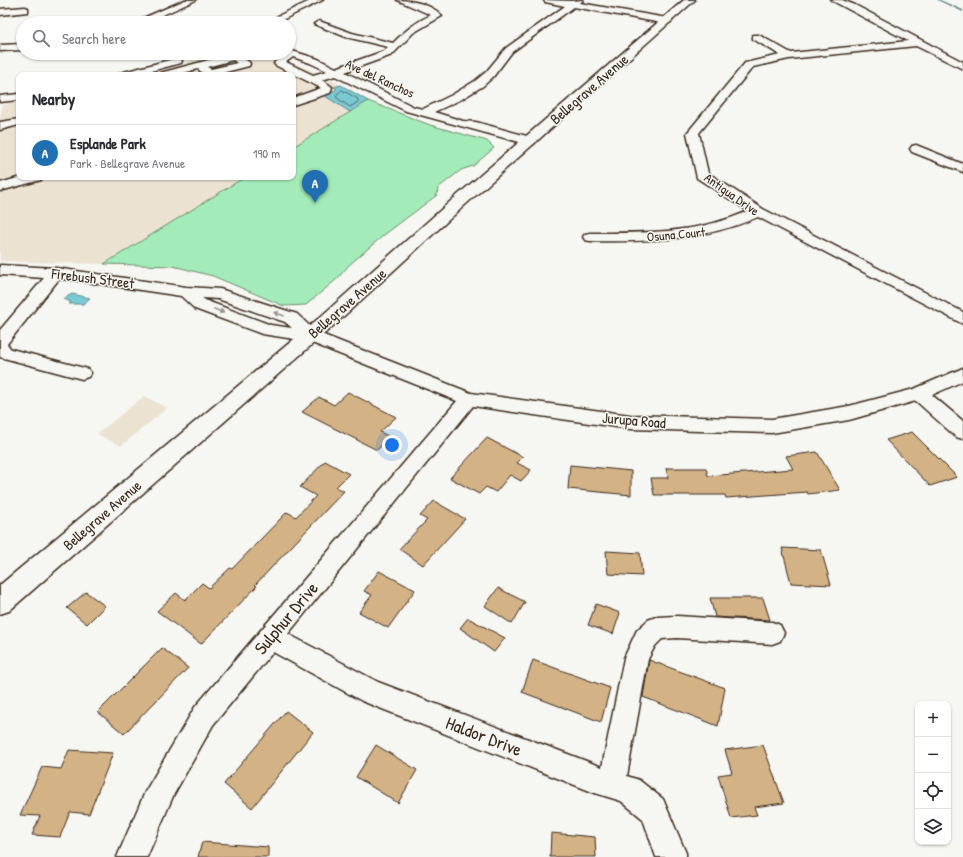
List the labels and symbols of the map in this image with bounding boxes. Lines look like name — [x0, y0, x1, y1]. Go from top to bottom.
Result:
street label: Bellegrave Avenue — [545, 49, 633, 129]
street label: Ave del Ranchos — [343, 54, 417, 102]
street label: Antigua Drive — [701, 169, 763, 219]
pin: A — [302, 170, 328, 203]
street label: Osuna Court — [646, 222, 706, 246]
street label: Firebush Street — [49, 262, 136, 294]
street label: Bellegrave Avenue — [303, 263, 391, 343]
one-way arrow — [213, 309, 225, 315]
one-way arrow — [272, 311, 284, 317]
street label: Jurupa Road — [601, 407, 667, 433]
your location — [382, 435, 402, 455]
street label: Bellegrave Avenue — [58, 475, 146, 555]
street label: Sulphur Drive — [248, 576, 324, 660]
street label: Haldor Drive — [442, 710, 526, 762]

